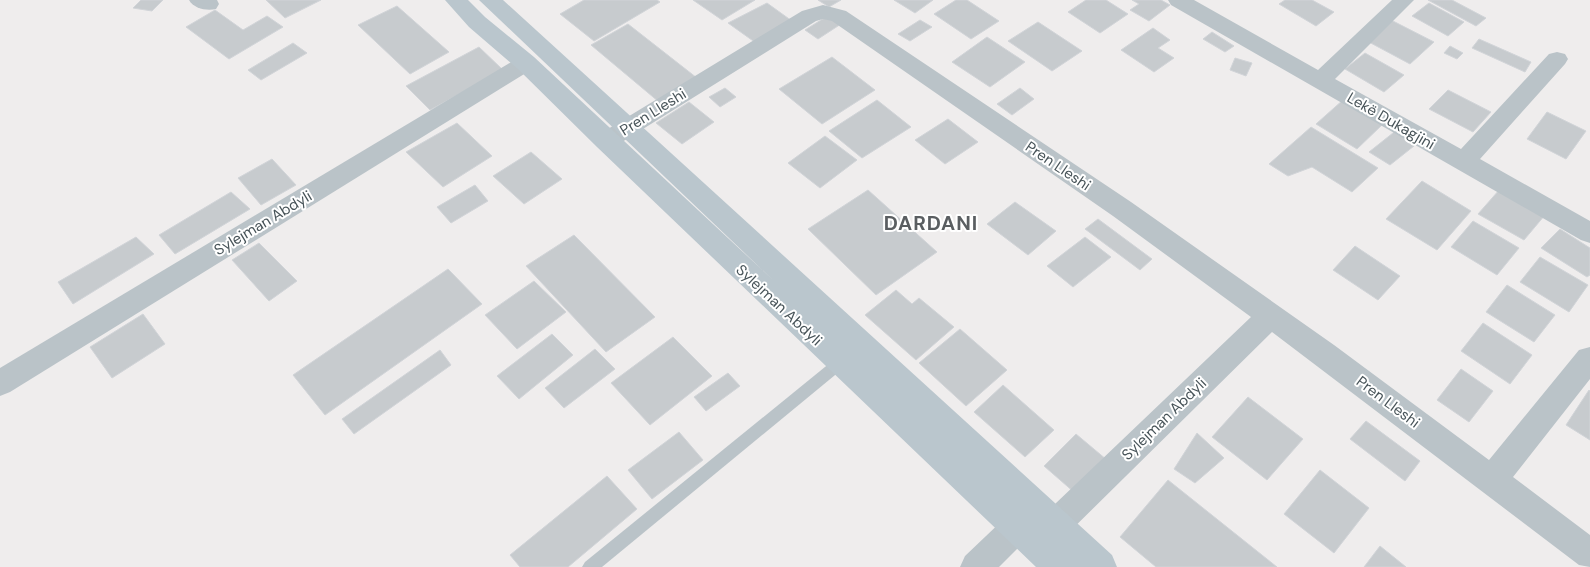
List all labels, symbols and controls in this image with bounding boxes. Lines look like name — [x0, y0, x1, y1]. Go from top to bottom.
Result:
street label: Pren Lleshi — [616, 84, 690, 140]
street label: Lekë Dukagjini — [1343, 88, 1439, 154]
street label: Pren Lleshi — [1021, 137, 1095, 195]
street label: Sylejman Abdyli — [210, 186, 316, 260]
district label: DARDANI — [884, 210, 978, 236]
street label: Sylejman Abdyli — [732, 260, 826, 350]
street label: Pren Lleshi — [1352, 372, 1424, 432]
street label: Sylejman Abdyli — [1117, 373, 1211, 465]

